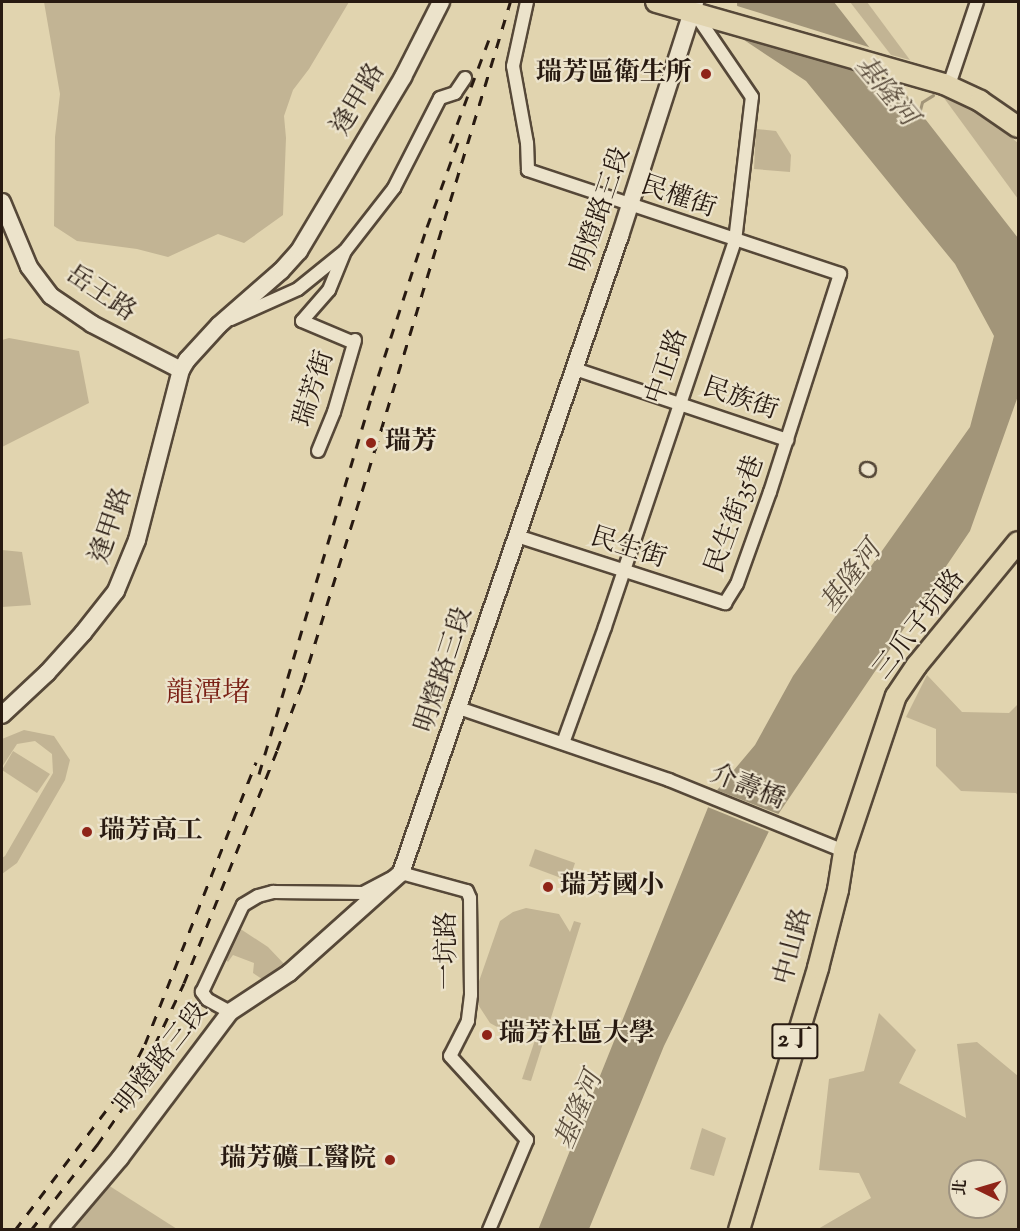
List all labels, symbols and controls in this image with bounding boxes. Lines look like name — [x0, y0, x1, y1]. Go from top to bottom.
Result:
water label: 基隆河 — [847, 51, 923, 133]
place label: 瑞芳區衛生所 — [536, 58, 692, 90]
street label: 逢甲路 — [326, 59, 392, 141]
marker: 瑞芳區衛生所 — [697, 65, 715, 83]
street label: 明燈路三段 — [566, 143, 638, 277]
street label: 民權街 — [636, 171, 720, 225]
street label: 岳王路 — [59, 259, 141, 329]
street label: 中正路 — [641, 325, 695, 409]
street label: 瑞芳街 — [288, 347, 342, 431]
street label: 民族街 — [698, 373, 782, 427]
place label: 瑞芳 — [385, 427, 437, 459]
marker: 瑞芳 — [362, 434, 380, 452]
street label: 民生街35巷 — [700, 452, 772, 578]
street label: 逢甲路 — [85, 484, 139, 568]
street label: 民生街 — [586, 522, 670, 576]
water label: 基隆河 — [815, 536, 889, 620]
street label: 三爪子坑路 — [868, 564, 972, 686]
street label: 明燈路三段 — [410, 603, 480, 737]
district label: 龍潭堵 — [166, 677, 250, 711]
street label: 介壽橋 — [705, 759, 789, 817]
place label: 瑞芳高工 — [99, 816, 203, 848]
marker: 瑞芳高工 — [80, 825, 94, 839]
place label: 瑞芳國小 — [560, 871, 664, 903]
marker: 瑞芳國小 — [541, 880, 555, 894]
street label: 中山路 — [769, 905, 819, 989]
street label: 一坑路 — [432, 912, 464, 990]
street label: 明燈路三段 — [111, 997, 215, 1119]
place label: 瑞芳社區大學 — [499, 1019, 655, 1051]
road number: 2丁 — [771, 1020, 819, 1062]
marker: 瑞芳社區大學 — [480, 1028, 494, 1042]
water label: 基隆河 — [549, 1067, 611, 1155]
place label: 瑞芳礦工醫院 — [220, 1144, 376, 1176]
marker: 瑞芳礦工醫院 — [381, 1151, 399, 1169]
north arrow — [948, 1159, 1008, 1219]
text: 北 — [949, 1179, 974, 1197]

